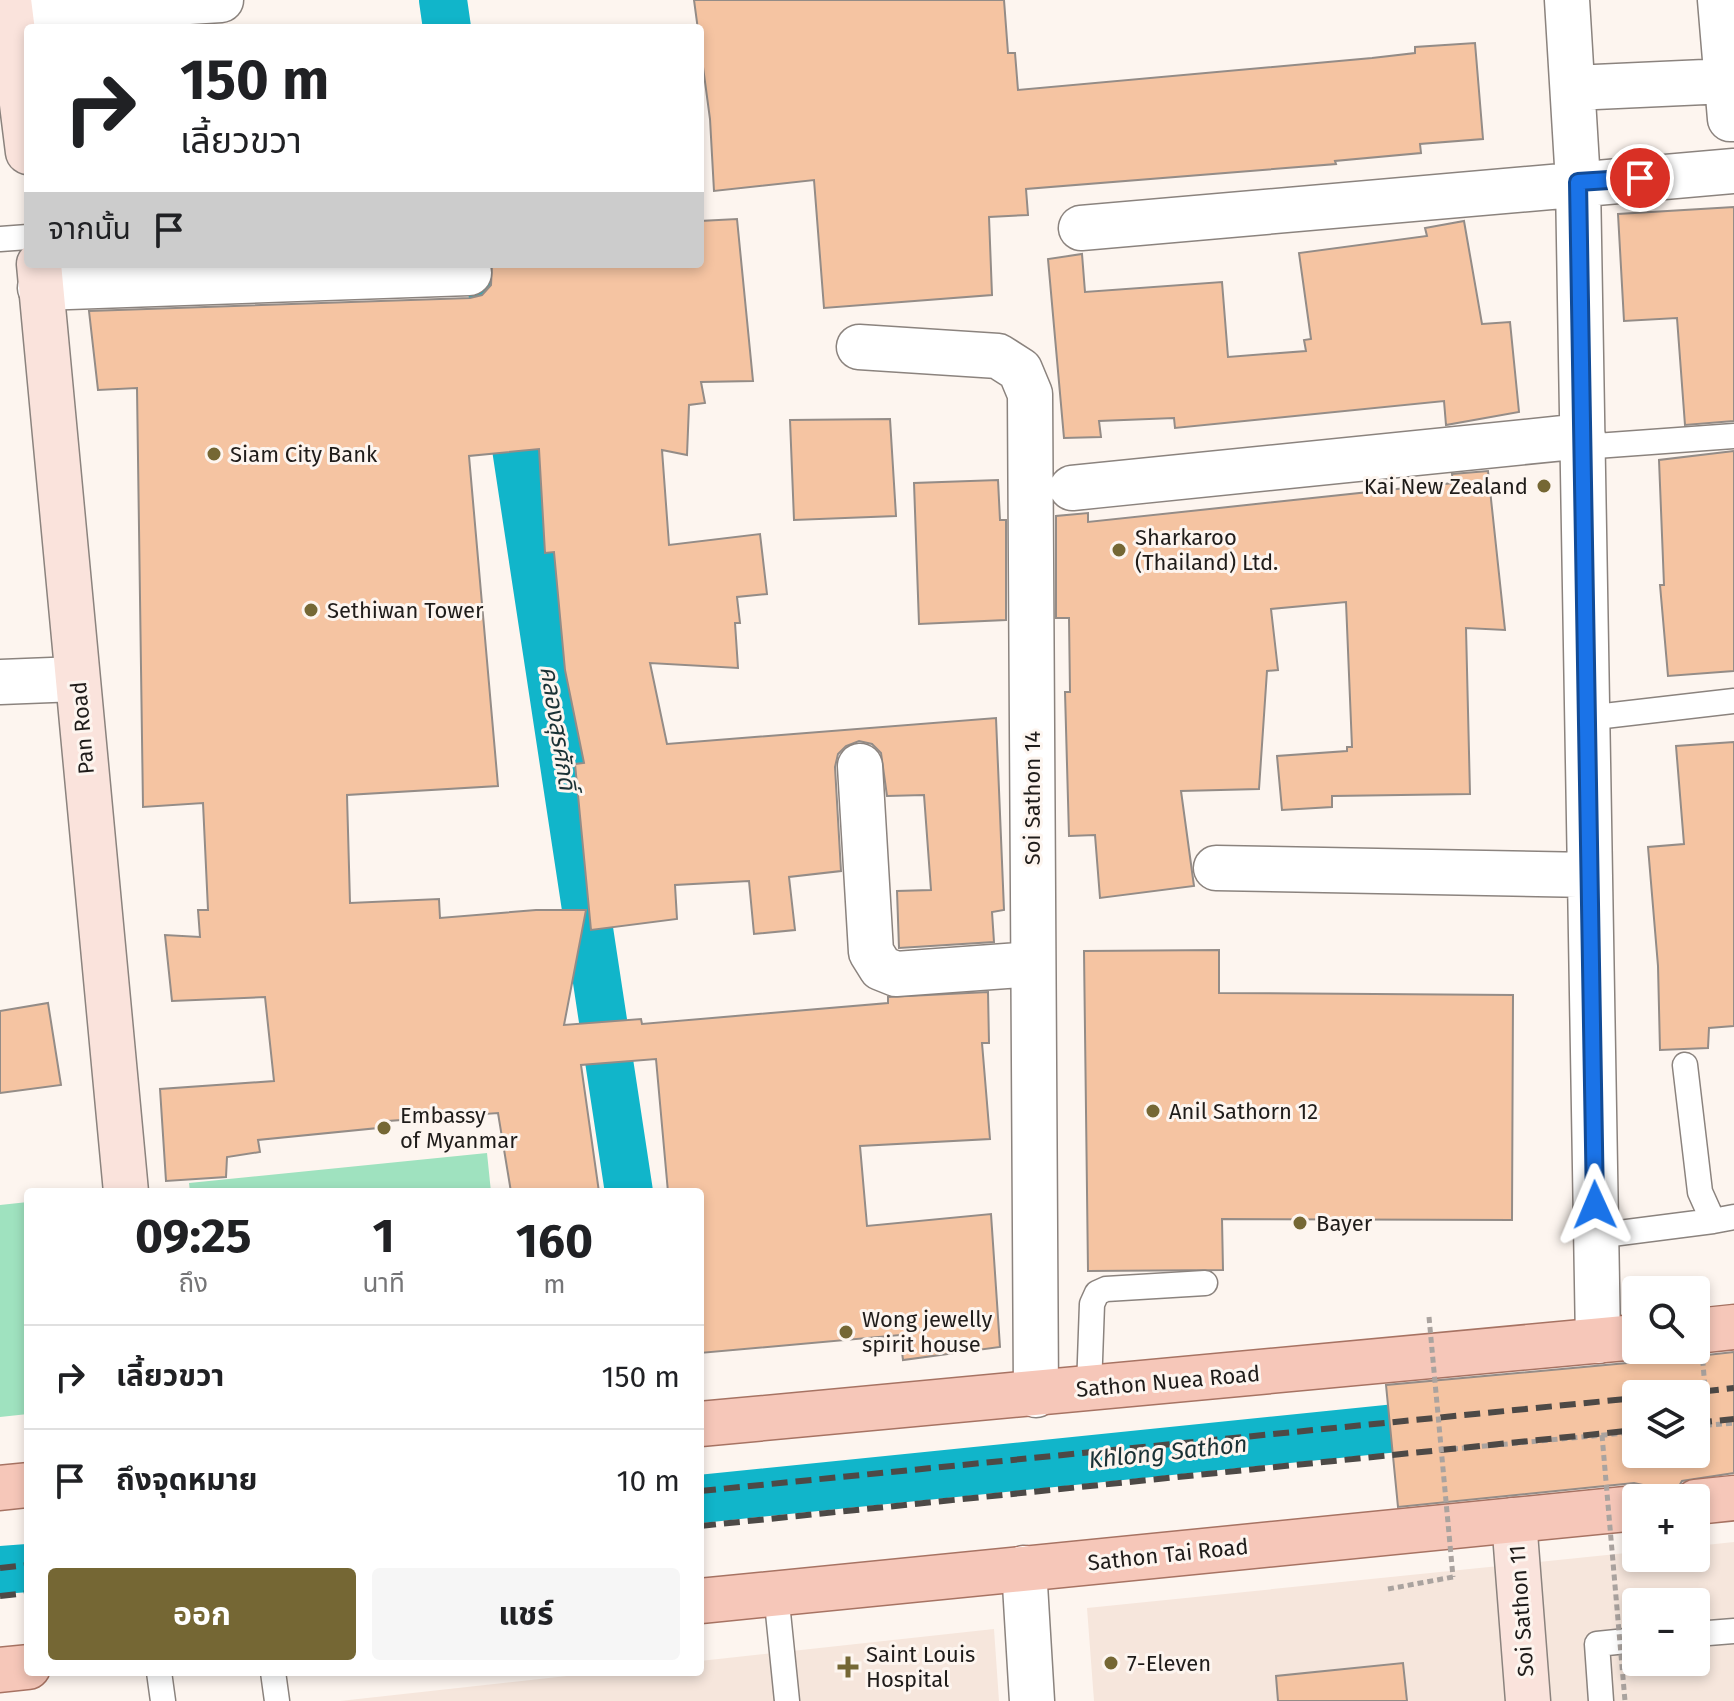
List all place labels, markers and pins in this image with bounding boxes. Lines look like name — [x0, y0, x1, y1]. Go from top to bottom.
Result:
pin — [1606, 144, 1674, 212]
place label: Siam City Bank — [230, 441, 378, 468]
marker: Siam City Bank — [205, 445, 223, 463]
place label: Kai New Zealand — [1364, 473, 1528, 500]
marker: Kai New Zealand — [1535, 477, 1553, 495]
place label: Sharkaroo (Thailand) Ltd. — [1135, 524, 1278, 576]
marker: Sharkaroo (Thailand) Ltd. — [1110, 541, 1128, 559]
place label: Sethiwan Tower — [327, 597, 484, 624]
marker: Sethiwan Tower — [302, 601, 320, 619]
place label: Anil Sathorn 12 — [1169, 1098, 1318, 1125]
place label: Embassy of Myanmar — [400, 1102, 518, 1154]
marker: Anil Sathorn 12 — [1144, 1102, 1162, 1120]
marker: Embassy of Myanmar — [375, 1119, 393, 1137]
place label: Bayer — [1316, 1210, 1373, 1237]
marker: Bayer — [1291, 1214, 1309, 1232]
place label: Wong jewelly spirit house — [862, 1306, 993, 1358]
marker: Wong jewelly spirit house — [837, 1323, 855, 1341]
place label: Saint Louis Hospital — [866, 1641, 975, 1693]
place label: 7-Eleven — [1127, 1650, 1211, 1677]
marker: 7-Eleven — [1102, 1654, 1120, 1672]
marker: Saint Louis Hospital — [837, 1656, 859, 1678]

